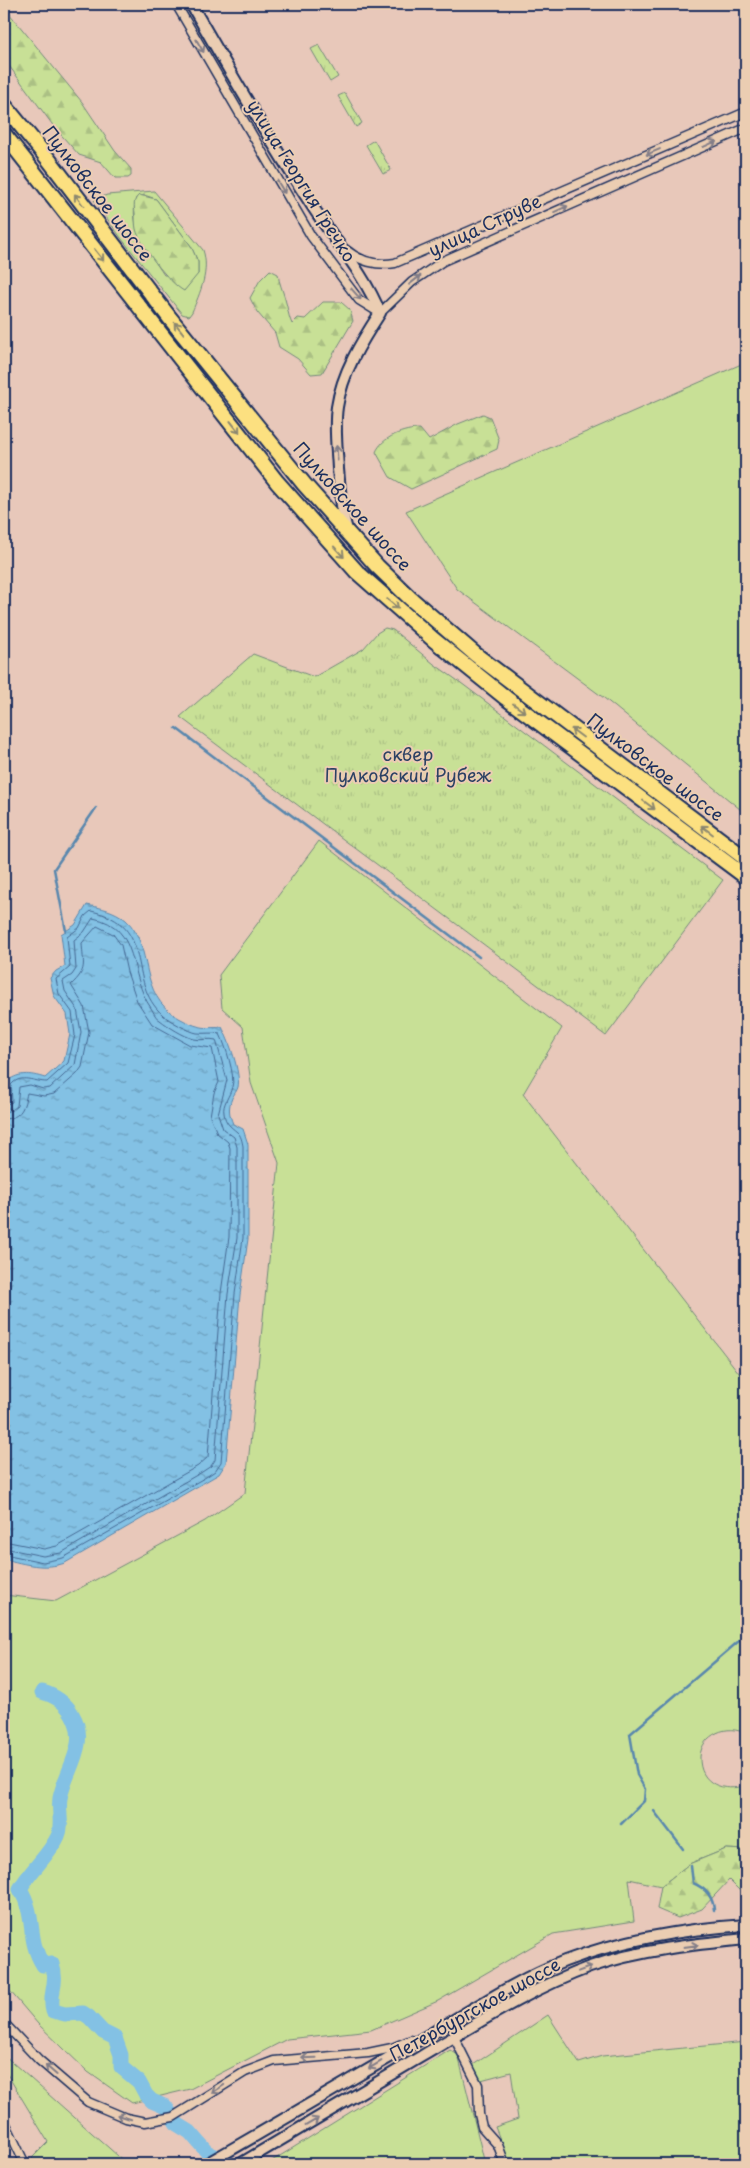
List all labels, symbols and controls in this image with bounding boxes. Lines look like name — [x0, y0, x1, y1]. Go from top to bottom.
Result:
one-way arrow — [196, 38, 206, 52]
street label: улица Георгия Гречко — [241, 94, 363, 267]
street label: Пулковское шоссе — [37, 120, 160, 267]
one-way arrow — [702, 138, 717, 148]
one-way arrow — [646, 147, 661, 157]
one-way arrow — [277, 179, 287, 193]
street label: улица Струве — [423, 187, 546, 263]
one-way arrow — [73, 194, 84, 207]
one-way arrow — [553, 203, 568, 213]
one-way arrow — [94, 248, 104, 262]
one-way arrow — [408, 274, 421, 285]
one-way arrow — [350, 288, 361, 301]
one-way arrow — [173, 322, 184, 335]
one-way arrow — [229, 420, 240, 433]
street label: Пулковское шоссе — [288, 436, 418, 576]
one-way arrow — [332, 445, 342, 461]
one-way arrow — [333, 546, 345, 558]
one-way arrow — [387, 599, 400, 610]
one-way arrow — [512, 702, 525, 713]
street label: Пулковское шоссе — [582, 706, 730, 827]
one-way arrow — [570, 728, 584, 738]
park label: сквер Пулковский Рубеж — [325, 740, 492, 788]
one-way arrow — [642, 799, 655, 810]
one-way arrow — [700, 825, 714, 835]
one-way arrow — [683, 1941, 699, 1951]
street label: Петербургское шоссе — [384, 1950, 565, 2067]
one-way arrow — [577, 1964, 592, 1974]
one-way arrow — [301, 2053, 317, 2062]
one-way arrow — [368, 2061, 382, 2071]
one-way arrow — [45, 2064, 58, 2076]
one-way arrow — [211, 2084, 225, 2094]
one-way arrow — [117, 2111, 133, 2121]
one-way arrow — [305, 2116, 319, 2126]

